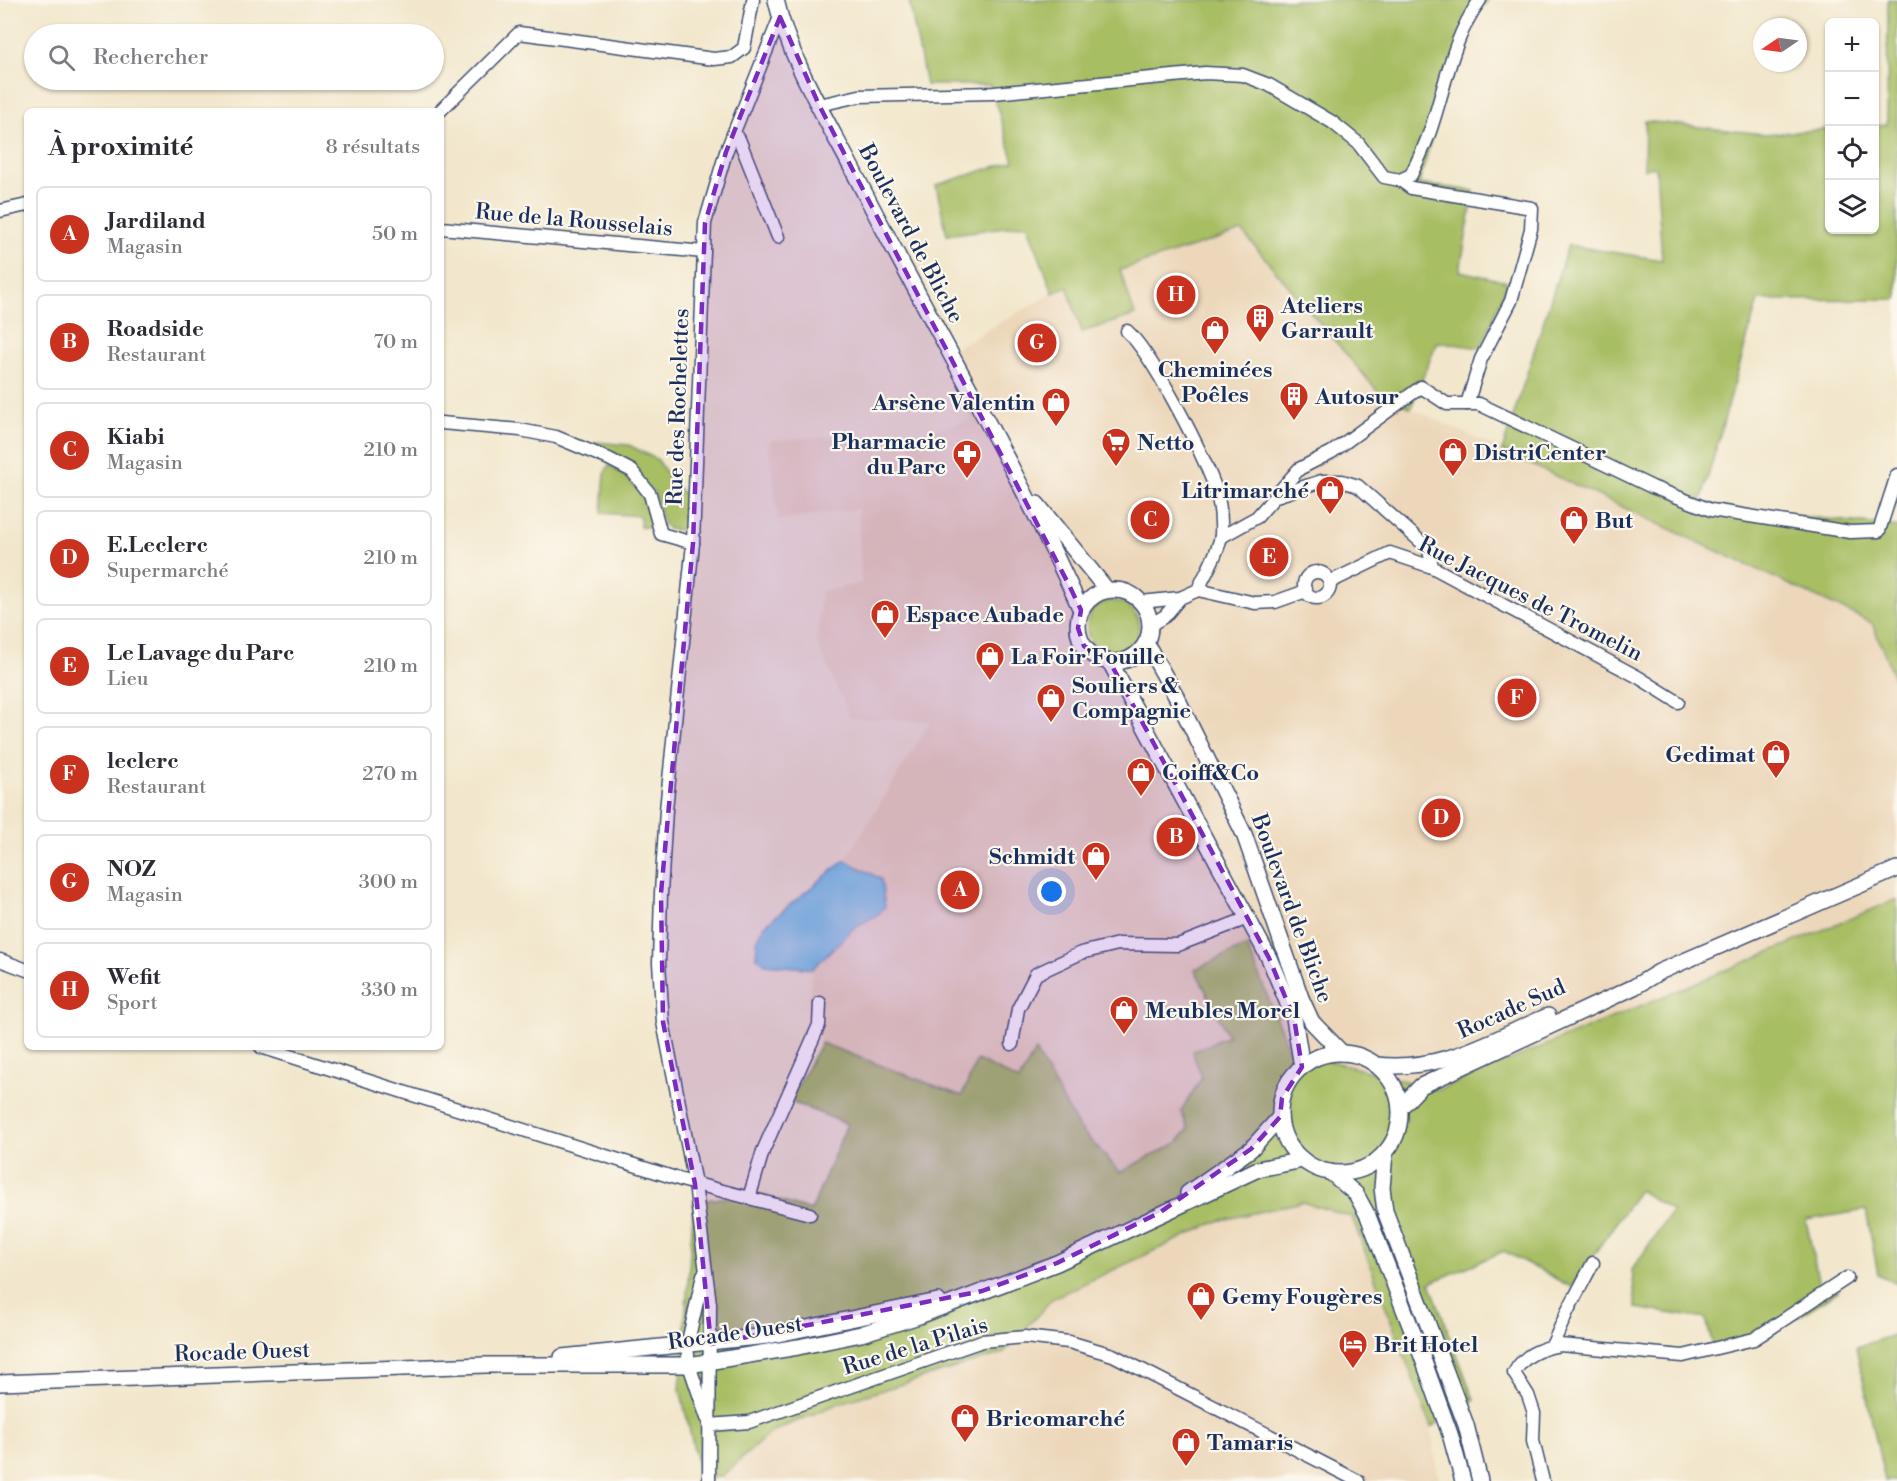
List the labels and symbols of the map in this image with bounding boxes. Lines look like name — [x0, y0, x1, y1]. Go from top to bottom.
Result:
north arrow — [1753, 18, 1807, 72]
street label: Boulevard de Bliche — [852, 139, 969, 328]
street label: Rue de la Rousselais — [474, 198, 674, 243]
pin: H — [1156, 272, 1196, 318]
place label: Ateliers Garrault — [1280, 293, 1373, 345]
building icon: Ateliers Garrault — [1244, 302, 1276, 344]
street label: Rue des Rochelettes — [662, 308, 695, 506]
shop icon: Cheminées Poêles — [1199, 314, 1231, 356]
pin: G — [1018, 320, 1056, 366]
place label: Cheminées Poêles — [1158, 357, 1272, 409]
building icon: Autosur — [1278, 380, 1310, 422]
place label: Autosur — [1314, 384, 1399, 411]
shop icon: Arsène Valentin — [1040, 386, 1072, 428]
place label: Arsène Valentin — [871, 390, 1035, 417]
supermarket icon: Netto — [1100, 426, 1132, 468]
place label: Pharmacie du Parc — [831, 429, 946, 481]
place label: Netto — [1137, 430, 1195, 457]
shop icon: DistriCenter — [1437, 436, 1469, 478]
pharmacy icon: Pharmacie du Parc — [951, 438, 983, 480]
place label: DistriCenter — [1474, 440, 1606, 467]
shop icon: Litrimarché — [1314, 474, 1346, 516]
place label: Litrimarché — [1181, 478, 1309, 505]
pin: C — [1130, 498, 1170, 542]
shop icon: But — [1558, 504, 1590, 546]
place label: But — [1595, 508, 1633, 535]
street label: Rue Jacques de Tromelin — [1414, 531, 1647, 668]
pin: E — [1250, 534, 1288, 580]
shop icon: Espace Aubade — [869, 598, 901, 640]
place label: Espace Aubade — [906, 602, 1064, 629]
shop icon: La Foir'Fouille — [974, 640, 1006, 682]
place label: La Foir'Fouille — [1011, 644, 1165, 671]
place label: Souliers & Compagnie — [1072, 673, 1191, 725]
pin: F — [1498, 676, 1537, 720]
shop icon: Souliers & Compagnie — [1035, 682, 1067, 724]
shop icon: Gedimat — [1760, 738, 1792, 780]
place label: Gedimat — [1665, 742, 1755, 769]
shop icon: Coiff&Co — [1125, 756, 1157, 798]
place label: Coiff&Co — [1162, 760, 1259, 787]
pin: D — [1422, 796, 1460, 840]
street label: Boulevard de Bliche — [1245, 810, 1338, 1007]
pin: B — [1156, 814, 1196, 860]
shop icon: Schmidt — [1080, 840, 1112, 882]
place label: Schmidt — [989, 844, 1075, 871]
pin: A — [940, 868, 980, 912]
your location — [1037, 877, 1066, 906]
street label: Rocade Sud — [1453, 973, 1570, 1045]
shop icon: Meubles Morel — [1108, 994, 1140, 1036]
place label: Meubles Morel — [1145, 998, 1300, 1025]
shop icon: Gemy Fougères — [1185, 1280, 1217, 1322]
place label: Gemy Fougères — [1222, 1284, 1382, 1311]
street label: Rocade Ouest — [666, 1311, 805, 1356]
street label: Rue de la Pilais — [840, 1312, 991, 1381]
hotel icon: Brit Hotel — [1337, 1328, 1369, 1370]
place label: Brit Hotel — [1374, 1332, 1478, 1359]
street label: Rocade Ouest — [174, 1337, 311, 1368]
shop icon: Bricomarché — [949, 1402, 981, 1444]
place label: Bricomarché — [986, 1406, 1125, 1433]
shop icon: Tamaris — [1170, 1426, 1202, 1468]
place label: Tamaris — [1207, 1430, 1293, 1457]

